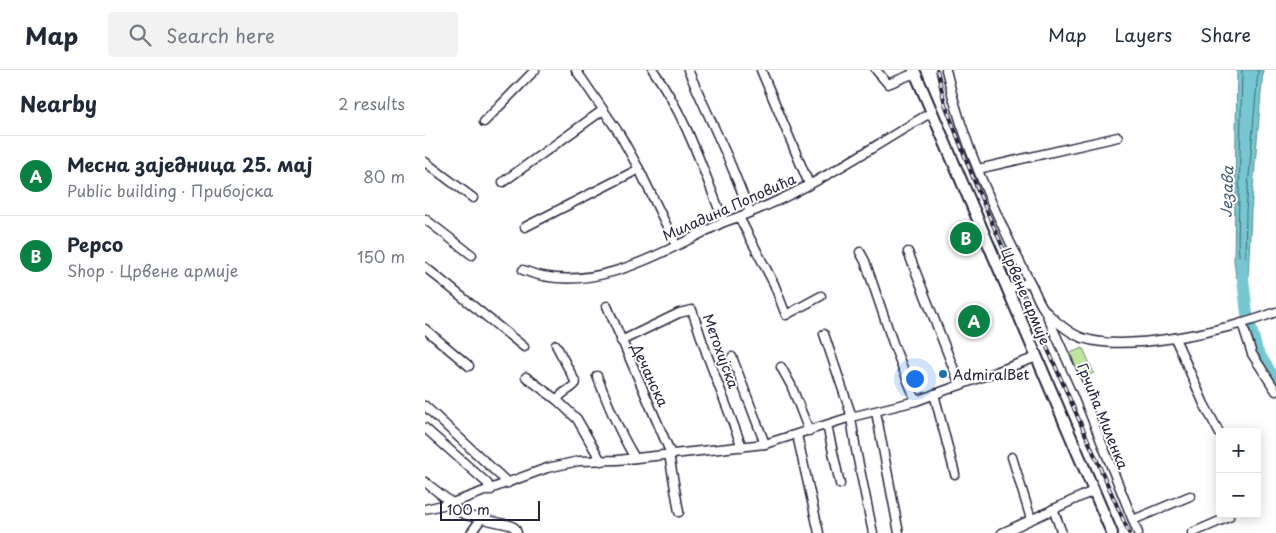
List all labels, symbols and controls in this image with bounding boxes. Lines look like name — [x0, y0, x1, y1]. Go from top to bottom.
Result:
search box — [108, 12, 458, 57]
text: Map — [25, 17, 78, 53]
icon: search — [126, 21, 154, 49]
text: Search here — [166, 21, 275, 49]
text: Map — [1048, 21, 1087, 48]
text: Layers — [1115, 21, 1172, 48]
text: Share — [1200, 21, 1251, 48]
text: Nearby — [20, 87, 97, 119]
text: 2 results — [338, 91, 405, 115]
text: Месна заједница 25. мај — [67, 150, 312, 178]
text: A — [30, 164, 42, 188]
text: 80 m — [363, 164, 405, 188]
water label: Језава — [1214, 165, 1238, 218]
street label: Миладина Поповића — [659, 168, 799, 246]
text: Public building · Прибојска — [67, 178, 273, 202]
pin: B — [950, 219, 982, 257]
text: Pepco — [67, 230, 123, 258]
text: B — [31, 244, 41, 268]
text: 150 m — [357, 244, 405, 268]
street label: Црвене армије — [996, 244, 1056, 348]
text: Shop · Црвене армије — [67, 258, 238, 282]
pin: A — [958, 302, 990, 340]
street label: Метохијска — [698, 311, 744, 392]
street label: Дечанска — [626, 339, 674, 410]
street label: Грчића Миленка — [1072, 360, 1134, 473]
place label: AdmiralBet — [953, 364, 1030, 385]
your location — [902, 366, 928, 392]
marker: AdmiralBet — [937, 368, 949, 380]
map controls — [1216, 428, 1261, 518]
button: + — [1216, 428, 1261, 473]
button: − — [1216, 473, 1261, 518]
scale bar — [440, 498, 540, 521]
text: 100 m — [447, 499, 490, 520]

